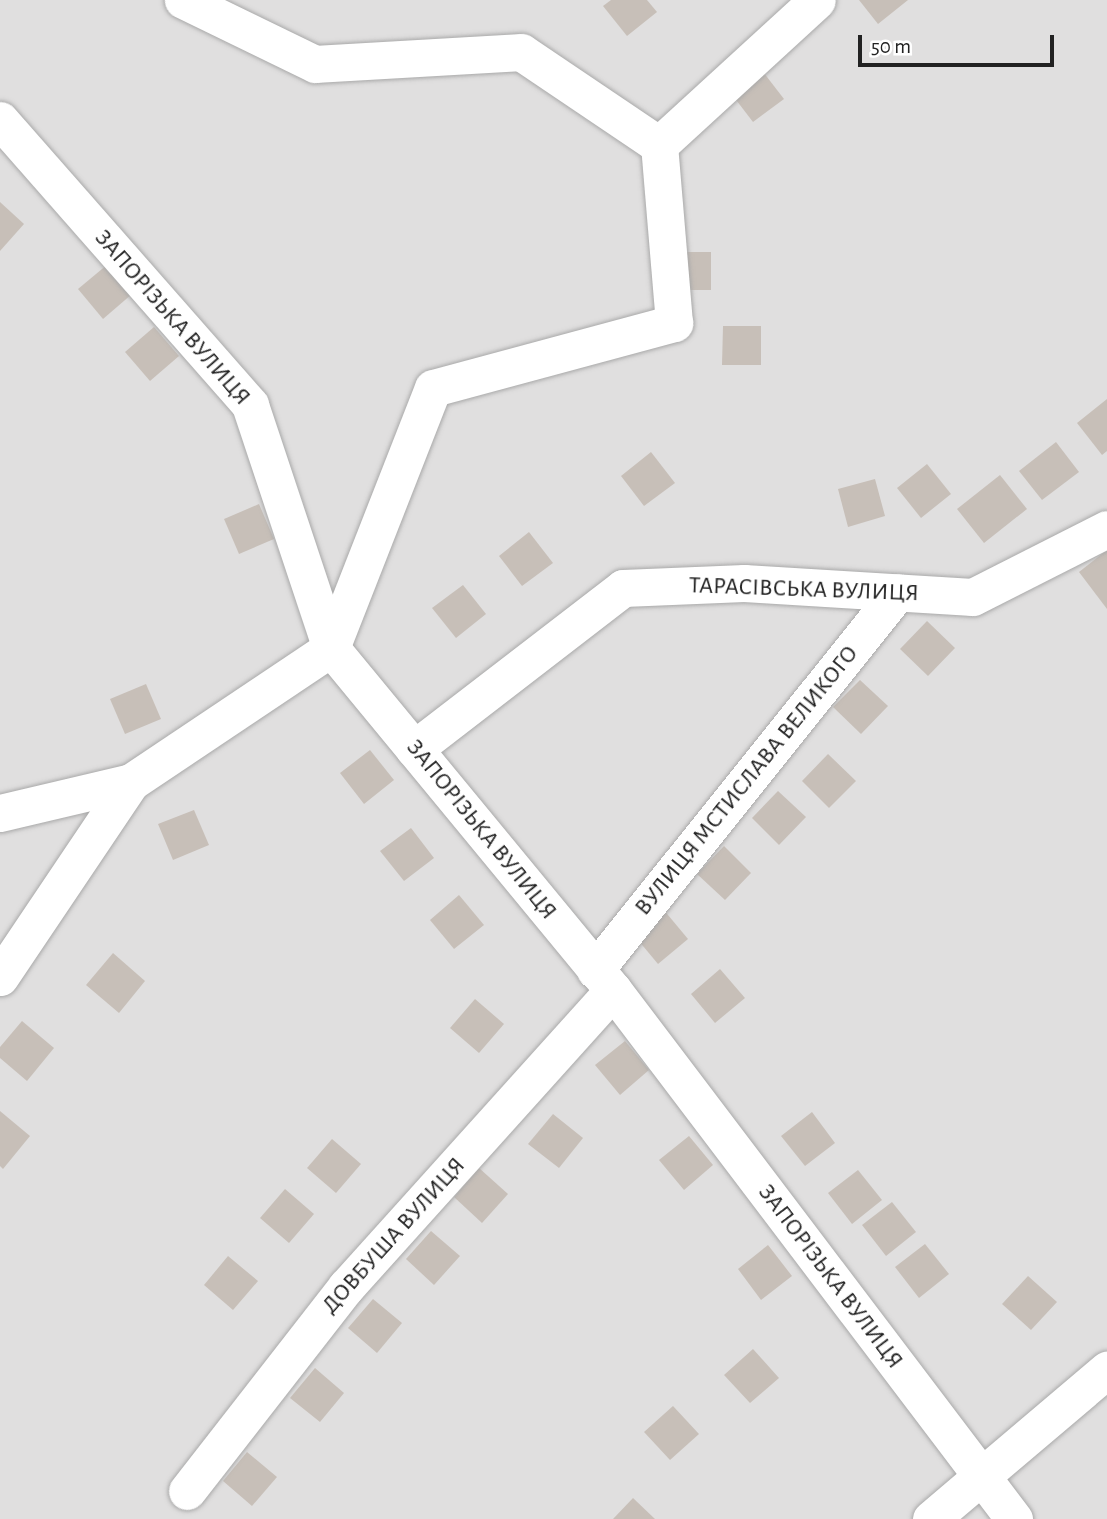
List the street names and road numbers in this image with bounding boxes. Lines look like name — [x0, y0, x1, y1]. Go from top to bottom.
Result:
street label: ЗАПОРІЗЬКА ВУЛИЦЯ — [88, 224, 256, 412]
street label: ТАРАСІВСЬКА ВУЛИЦЯ — [689, 572, 919, 608]
street label: ВУЛИЦЯ МСТИСЛАВА ВЕЛИКОГО — [629, 640, 865, 922]
street label: ЗАПОРІЗЬКА ВУЛИЦЯ — [400, 734, 562, 926]
street label: ДОВБУША ВУЛИЦЯ — [316, 1152, 472, 1320]
street label: ЗАПОРІЗЬКА ВУЛИЦЯ — [751, 1179, 909, 1375]

